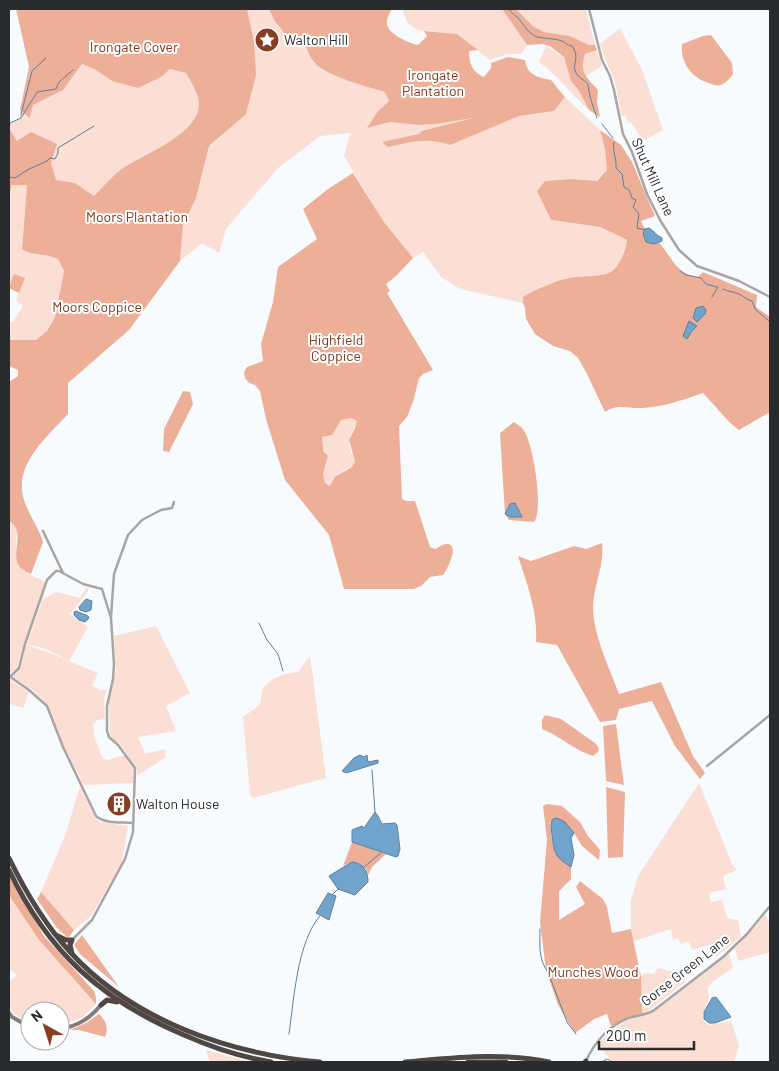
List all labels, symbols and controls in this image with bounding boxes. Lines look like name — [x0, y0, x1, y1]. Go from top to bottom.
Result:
place icon: Walton Hill — [254, 27, 280, 53]
place label: Walton Hill — [284, 31, 348, 48]
park label: Irongate Cover — [90, 38, 178, 55]
park label: Irongate Plantation — [402, 66, 464, 99]
street label: Shut Mill Lane — [629, 135, 678, 219]
park label: Moors Plantation — [86, 208, 188, 225]
park label: Moors Coppice — [52, 298, 142, 315]
park label: Highfield Coppice — [309, 331, 363, 364]
building icon: Walton House — [106, 791, 132, 817]
place label: Walton House — [136, 795, 219, 812]
street label: Gorse Green Lane — [637, 930, 732, 1009]
park label: Munches Wood — [547, 963, 639, 980]
north arrow — [20, 1001, 70, 1051]
text: N — [28, 1006, 45, 1025]
scale bar — [599, 1018, 694, 1050]
text: 200 m — [606, 1026, 646, 1044]

